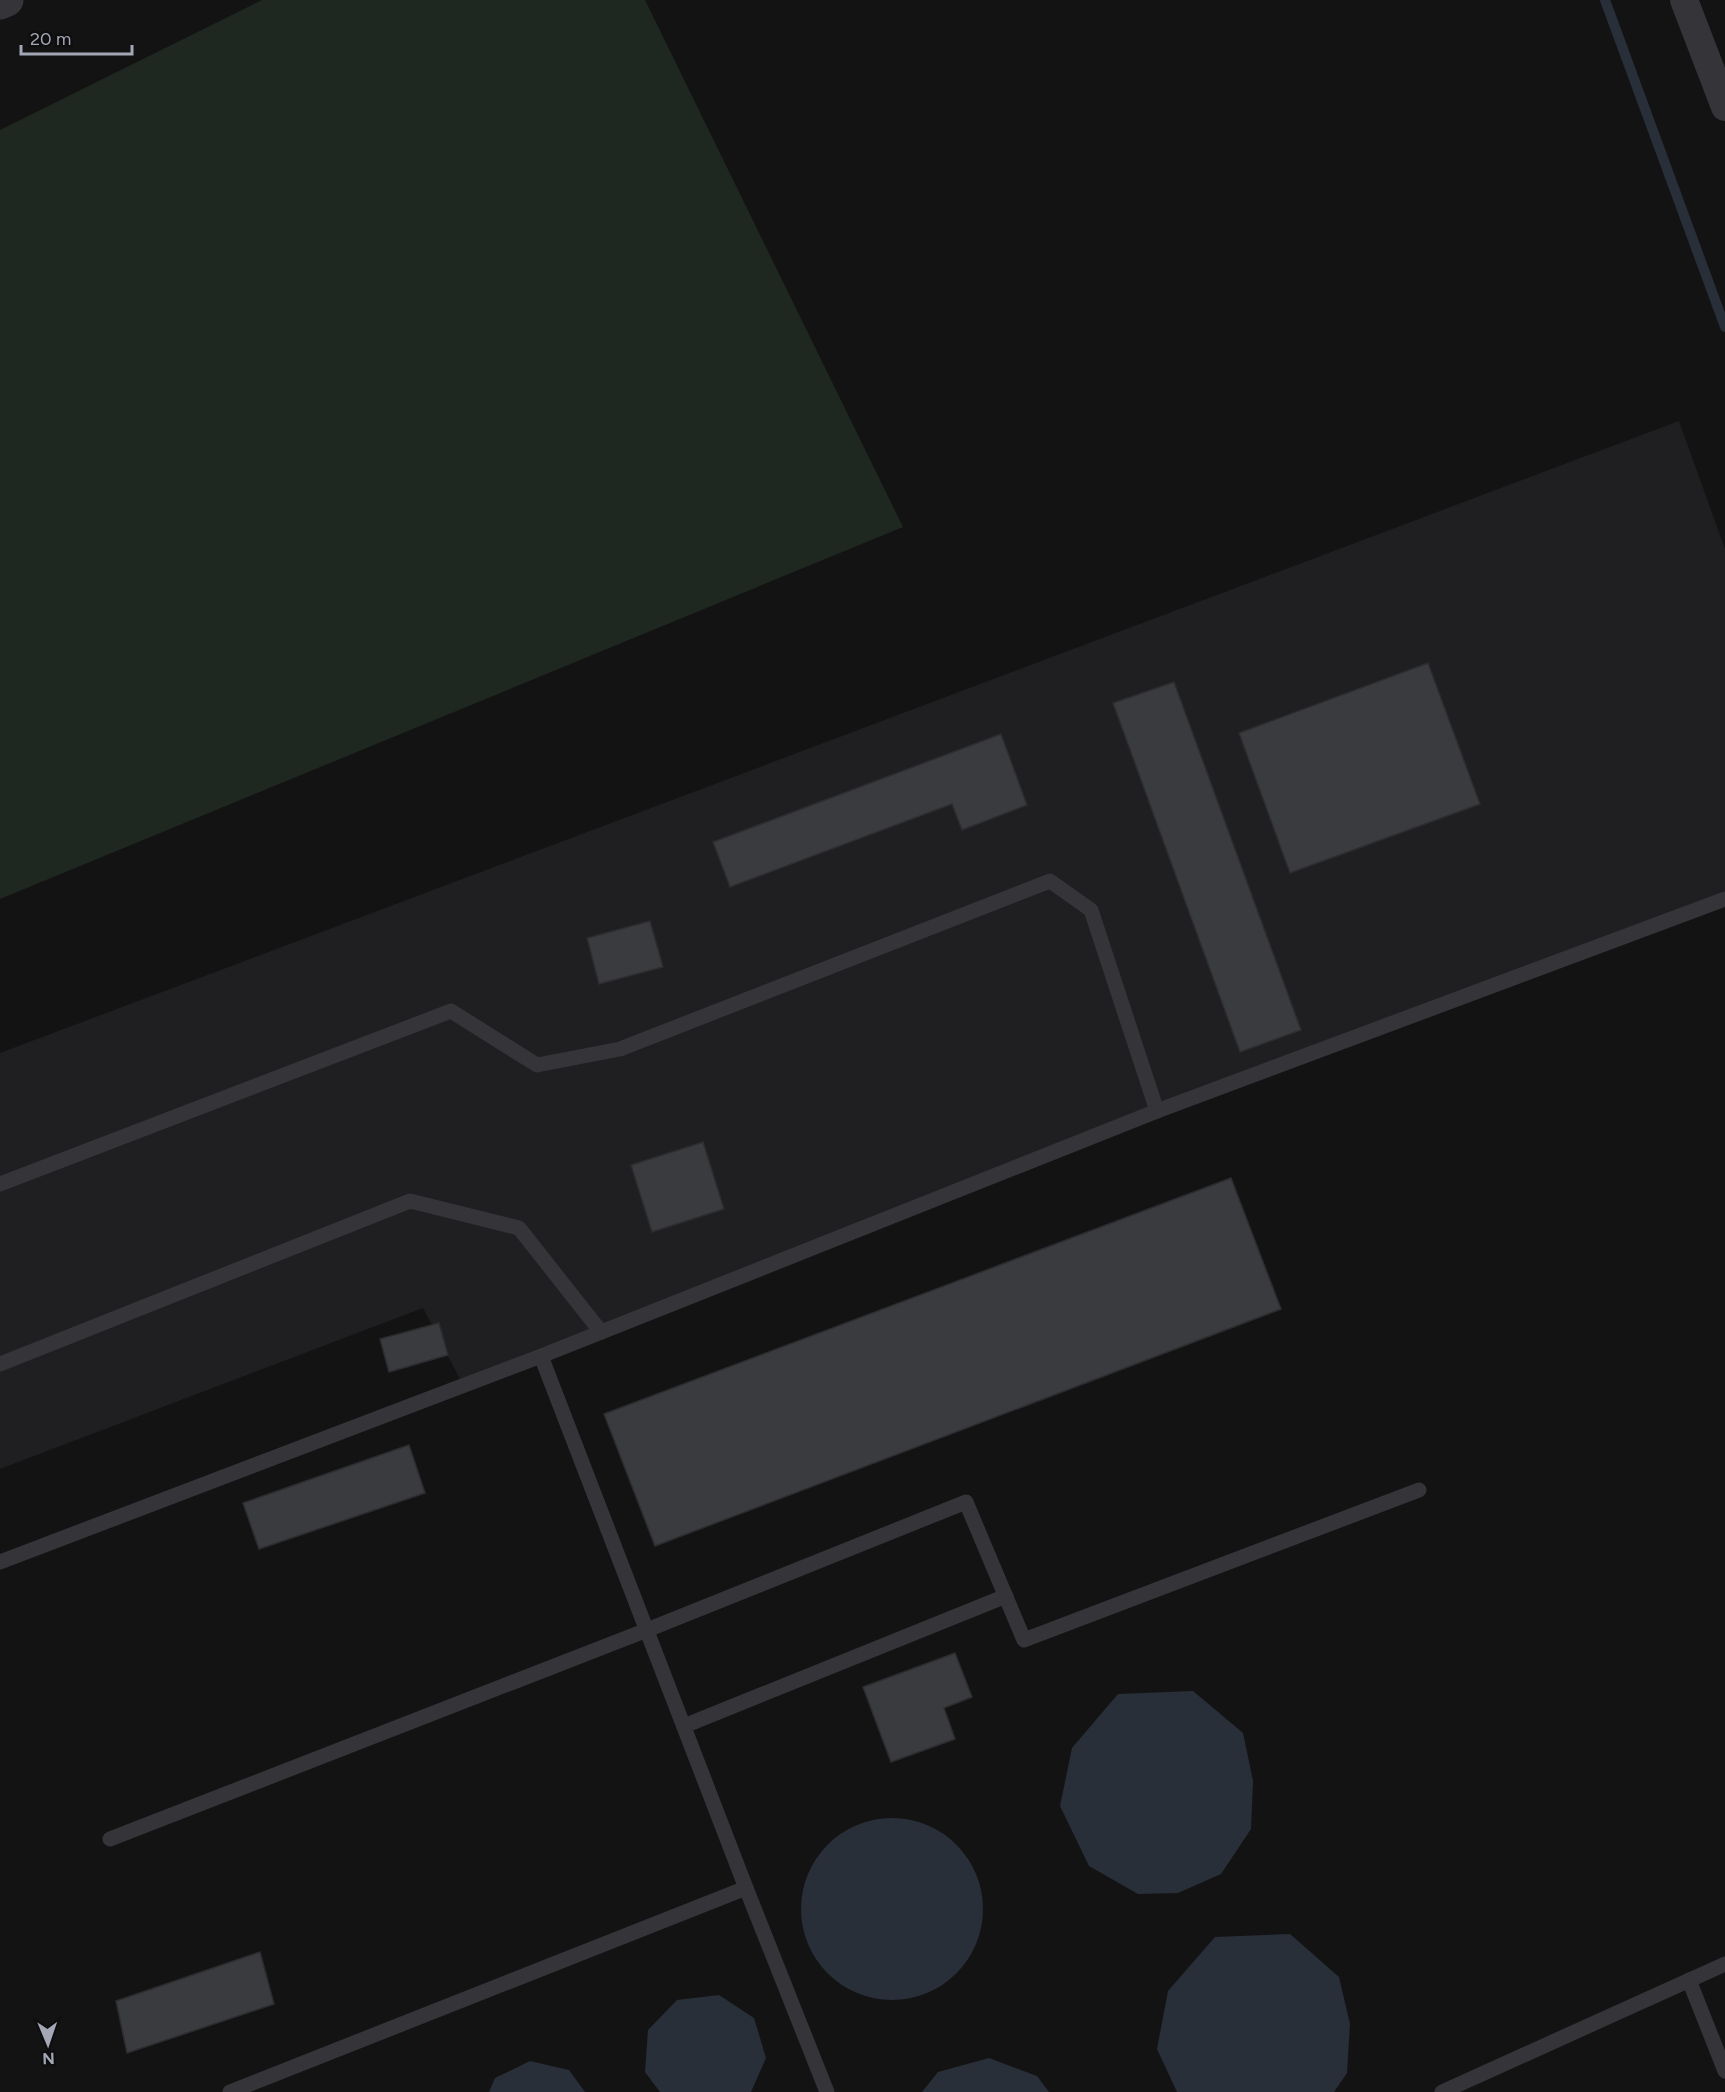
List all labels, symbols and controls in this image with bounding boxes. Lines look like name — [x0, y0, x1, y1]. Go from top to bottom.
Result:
scale bar — [21, 18, 132, 56]
text: 20 m — [30, 28, 71, 50]
north arrow — [18, 2014, 78, 2074]
text: N — [42, 2049, 55, 2068]

